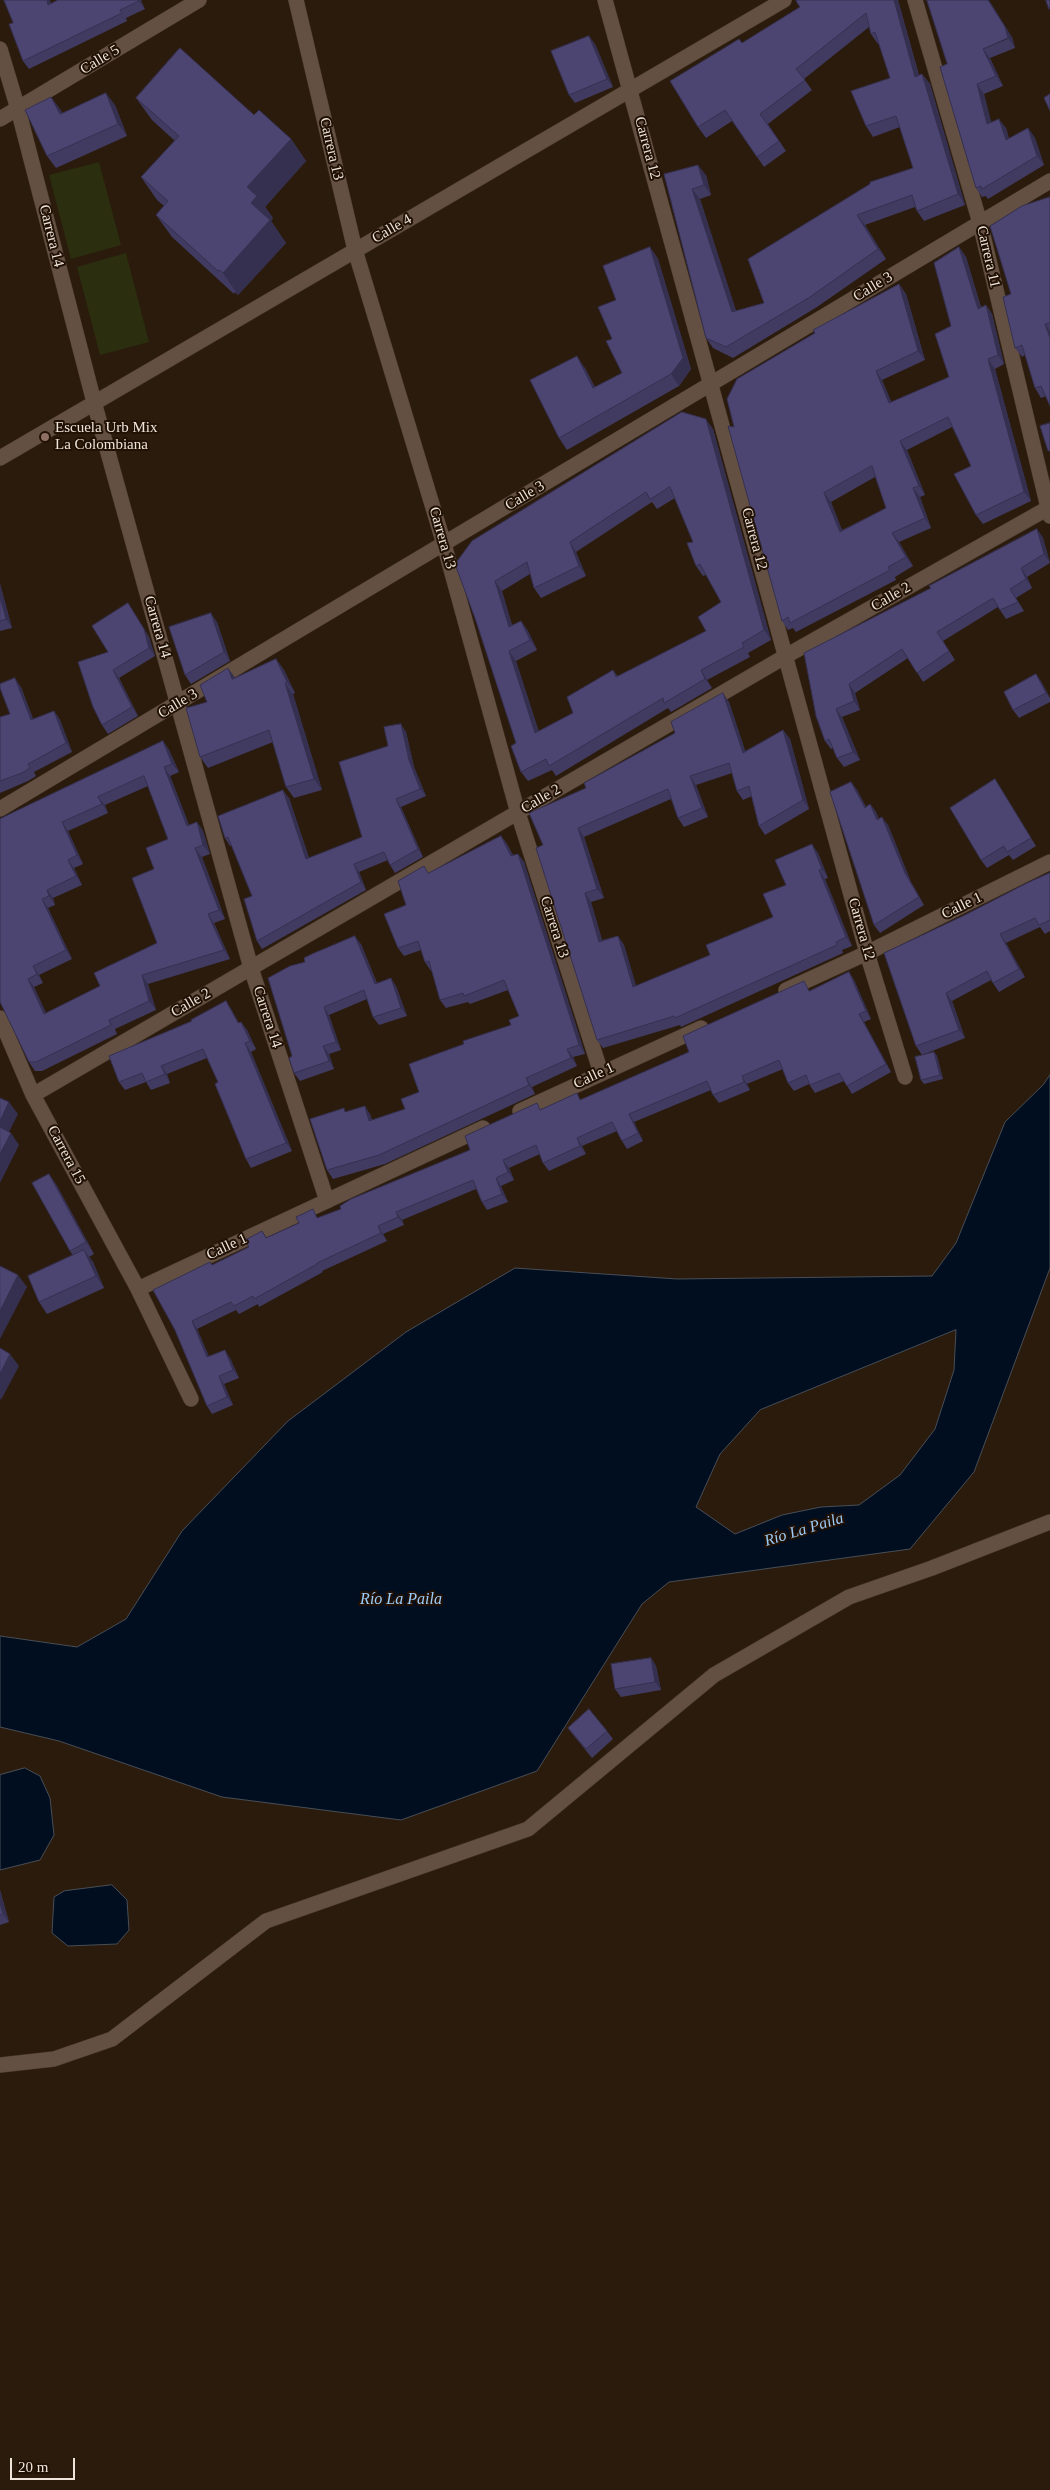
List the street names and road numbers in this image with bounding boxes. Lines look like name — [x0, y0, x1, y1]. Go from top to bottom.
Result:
street label: Calle 5 — [77, 41, 123, 79]
street label: Carrera 12 — [630, 115, 664, 181]
street label: Carrera 13 — [315, 116, 347, 182]
street label: Carrera 14 — [35, 203, 67, 269]
street label: Calle 4 — [369, 210, 415, 248]
street label: Carrera 11 — [972, 224, 1004, 290]
street label: Calle 3 — [850, 268, 896, 306]
street label: Calle 3 — [502, 477, 548, 515]
street label: Carrera 13 — [425, 505, 459, 571]
street label: Carrera 12 — [737, 506, 771, 572]
street label: Calle 2 — [868, 578, 914, 616]
street label: Carrera 14 — [140, 594, 174, 660]
street label: Calle 3 — [155, 685, 201, 723]
street label: Calle 2 — [518, 780, 564, 818]
street label: Calle 1 — [939, 889, 985, 923]
street label: Carrera 13 — [536, 894, 572, 960]
street label: Carrera 12 — [844, 896, 878, 962]
street label: Calle 2 — [168, 984, 214, 1022]
street label: Carrera 14 — [249, 984, 285, 1050]
street label: Calle 1 — [571, 1059, 617, 1093]
street label: Carrera 15 — [43, 1123, 89, 1187]
street label: Calle 1 — [204, 1230, 250, 1264]

